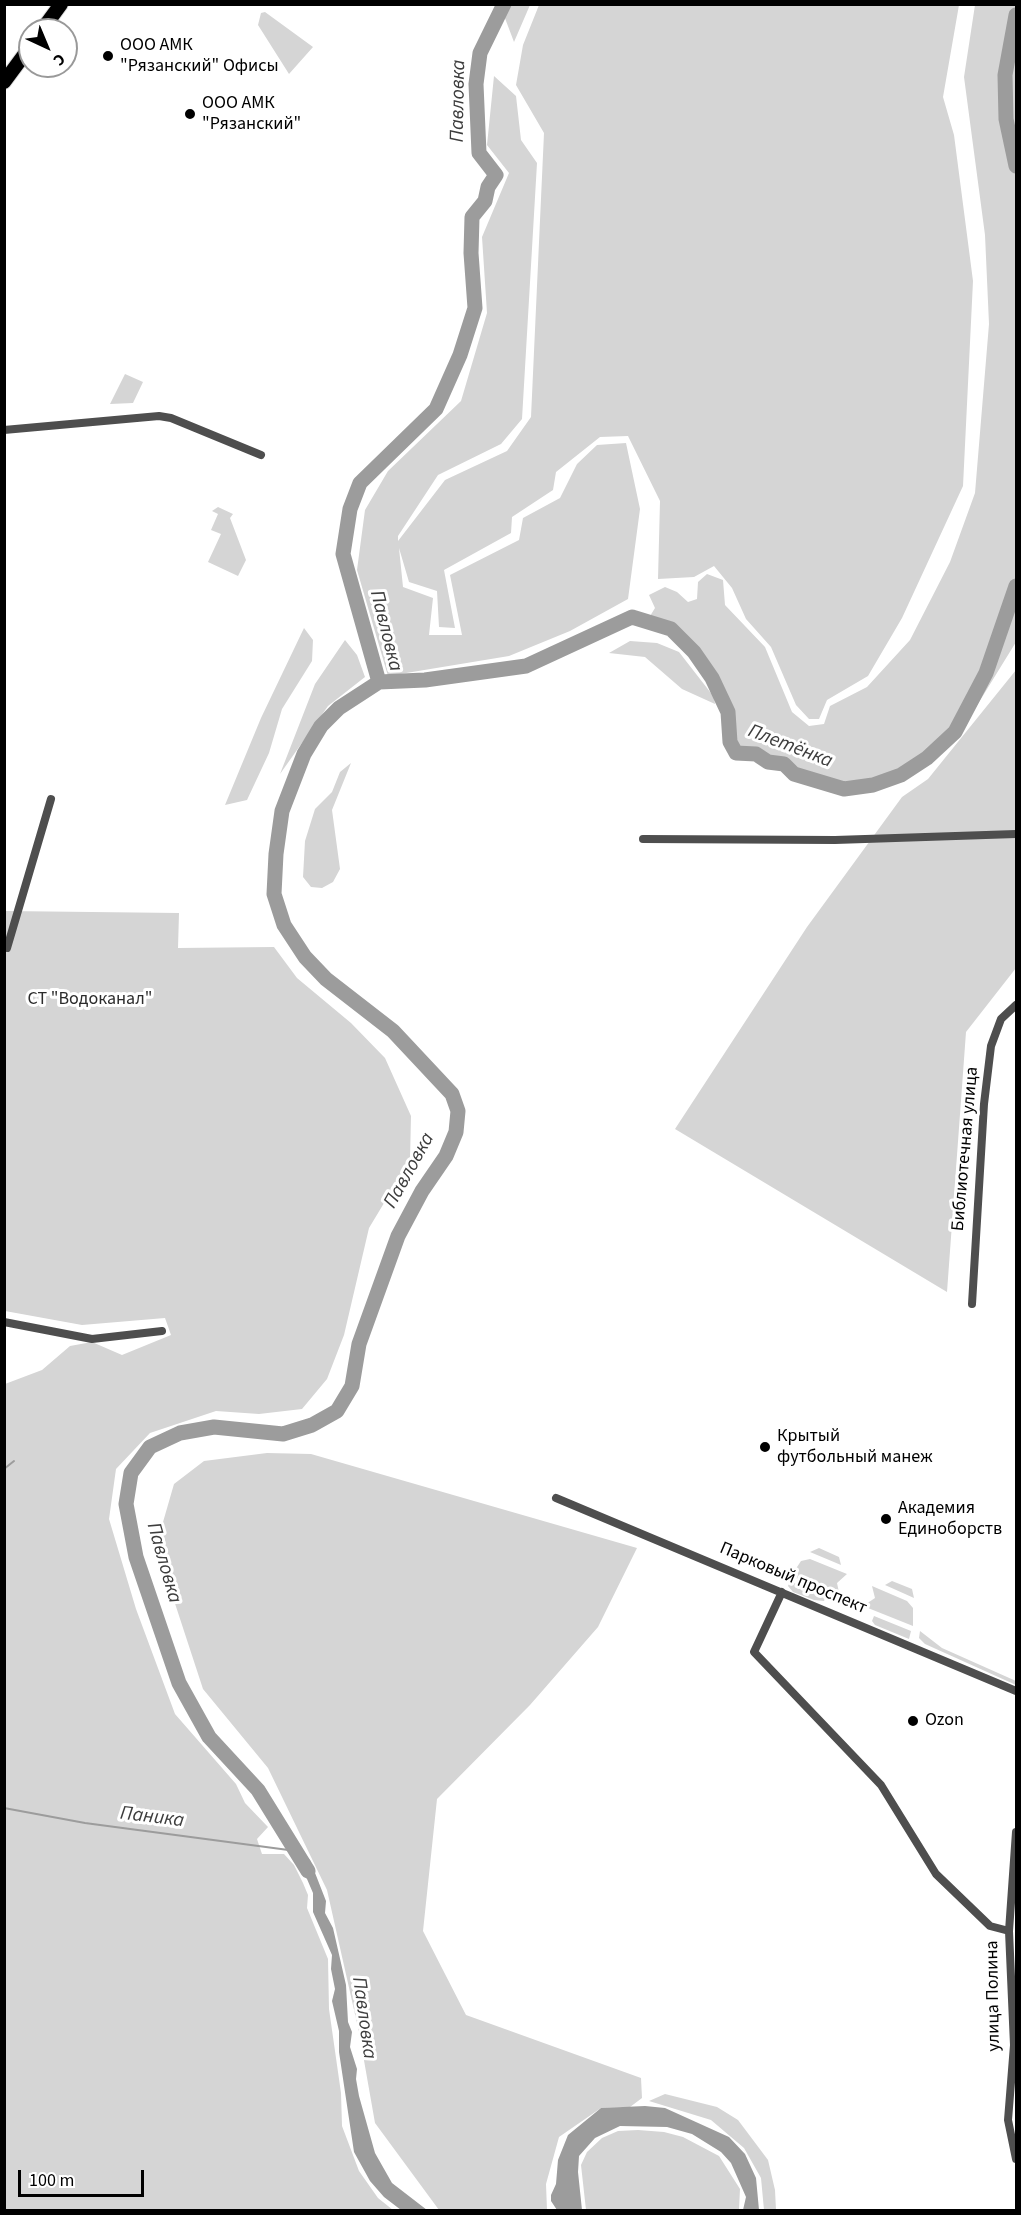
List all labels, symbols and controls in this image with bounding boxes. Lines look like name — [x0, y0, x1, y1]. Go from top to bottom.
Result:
north arrow — [18, 18, 78, 78]
place label: ООО АМК "Рязанский" Офисы — [120, 35, 279, 78]
text: С — [48, 48, 70, 71]
marker: ООО АМК "Рязанский" Офисы — [101, 49, 115, 63]
water label: Павловка — [446, 59, 472, 143]
place label: ООО АМК "Рязанский" — [202, 93, 301, 136]
marker: ООО АМК "Рязанский" — [183, 107, 197, 121]
water label: Павловка — [363, 588, 407, 674]
water label: Плетёнка — [744, 720, 836, 774]
park label: СТ "Водоканал" — [28, 989, 152, 1011]
street label: Библиотечная улица — [948, 1066, 984, 1232]
water label: Павловка — [379, 1129, 441, 1213]
place label: Крытый футбольный манеж — [777, 1426, 933, 1468]
marker: Крытый футбольный манеж — [758, 1440, 772, 1454]
place label: Академия Единоборств — [898, 1498, 1002, 1540]
marker: Академия Единоборств — [879, 1512, 893, 1526]
water label: Павловка — [140, 1520, 186, 1606]
street label: Парковый проспект — [716, 1538, 870, 1620]
place label: Ozon — [925, 1710, 964, 1732]
marker: Ozon — [906, 1714, 920, 1728]
water label: Паника — [119, 1802, 185, 1834]
street label: улица Полина — [982, 1940, 1006, 2052]
water label: Павловка — [345, 1975, 381, 2061]
scale bar — [21, 2158, 147, 2196]
text: 100 m — [29, 2168, 74, 2193]

